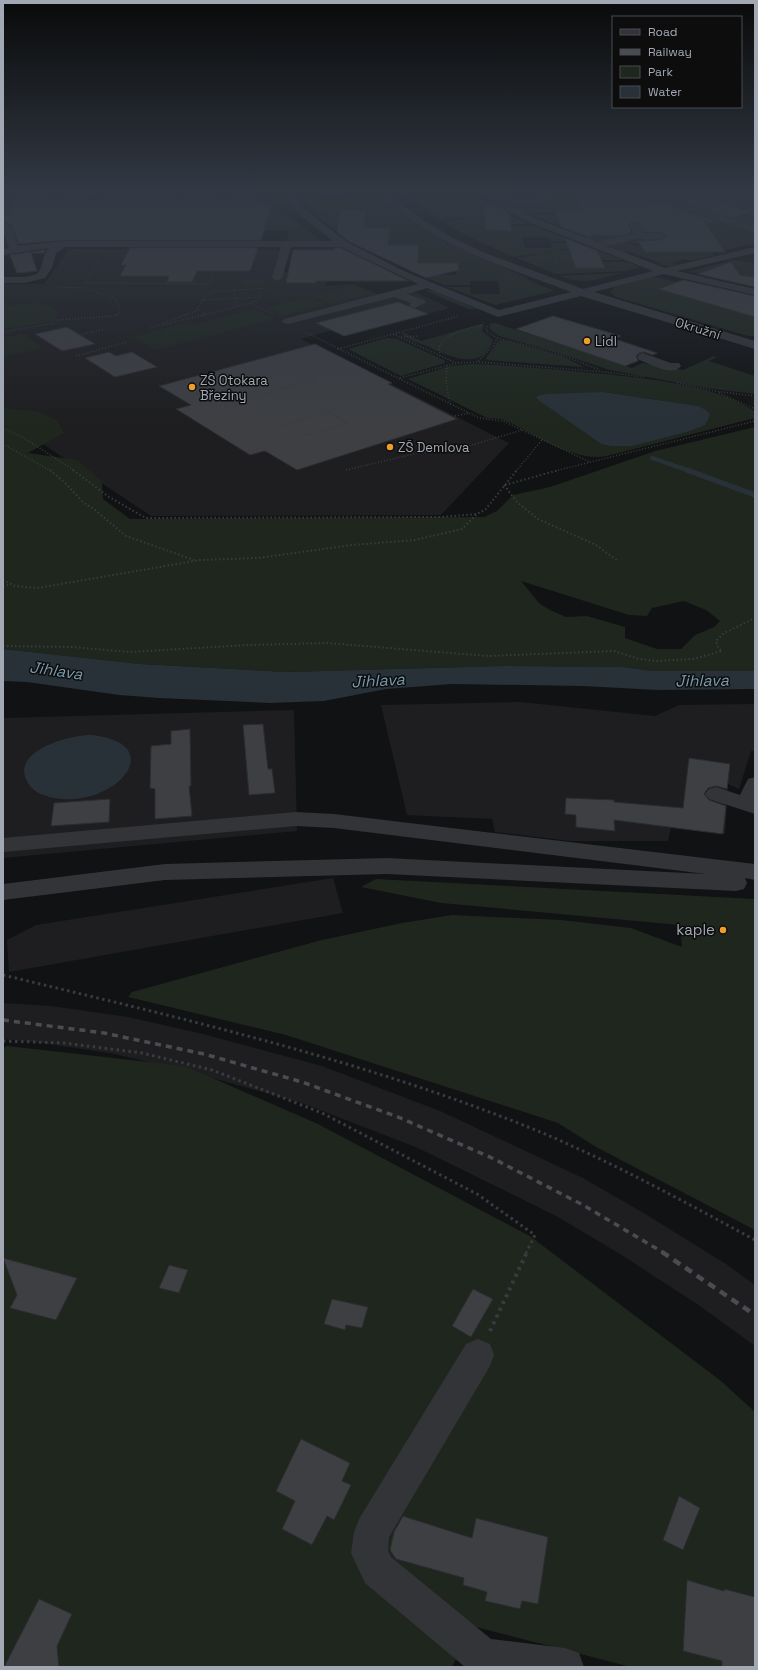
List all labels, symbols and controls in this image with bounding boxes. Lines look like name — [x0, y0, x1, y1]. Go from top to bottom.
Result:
legend — [612, 16, 742, 108]
text: Road — [648, 24, 677, 40]
text: Railway — [648, 44, 692, 60]
text: Park — [648, 64, 673, 80]
text: Water — [648, 84, 682, 100]
street label: Okružní — [673, 314, 723, 344]
place label: Lidl — [595, 333, 617, 350]
marker: Lidl — [582, 336, 592, 346]
place label: ZŠ Otokara Březiny — [200, 372, 268, 404]
marker: ZŠ Otokara Březiny — [187, 382, 197, 392]
place label: ZŠ Demlova — [398, 439, 470, 456]
marker: ZŠ Demlova — [385, 442, 395, 452]
water label: Jihlava — [28, 656, 85, 685]
water label: Jihlava — [351, 669, 406, 692]
water label: Jihlava — [675, 670, 730, 691]
place label: kaple — [676, 920, 715, 939]
marker: kaple — [718, 925, 728, 935]

